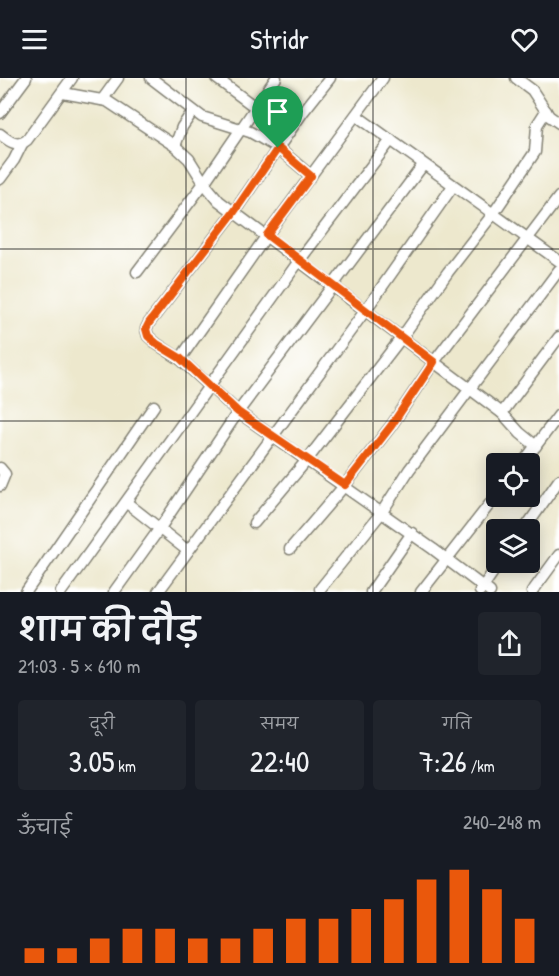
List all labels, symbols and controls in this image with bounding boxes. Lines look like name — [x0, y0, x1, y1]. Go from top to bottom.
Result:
text: Stridr — [250, 21, 309, 57]
icon: menu — [18, 23, 51, 56]
icon: heart — [508, 23, 541, 56]
pin — [252, 86, 303, 148]
icon: arrive — [261, 95, 294, 128]
map controls — [486, 453, 540, 573]
button: locate — [486, 453, 540, 507]
button: layers — [486, 519, 540, 573]
text: शाम की दौड़ — [18, 607, 200, 651]
button: share — [478, 612, 541, 675]
text: 21:03 · 5 × 610 m — [18, 652, 140, 679]
text: दूरी — [90, 712, 115, 734]
text: समय — [260, 712, 299, 734]
text: गति — [442, 712, 471, 734]
text: 3.05 — [69, 741, 115, 781]
text: 22:40 — [250, 741, 309, 781]
text: 7:26 — [419, 741, 467, 781]
text: km — [115, 755, 136, 777]
text: /km — [467, 755, 495, 777]
text: 240–248 m — [463, 808, 541, 835]
text: ऊँचाई — [18, 813, 72, 840]

